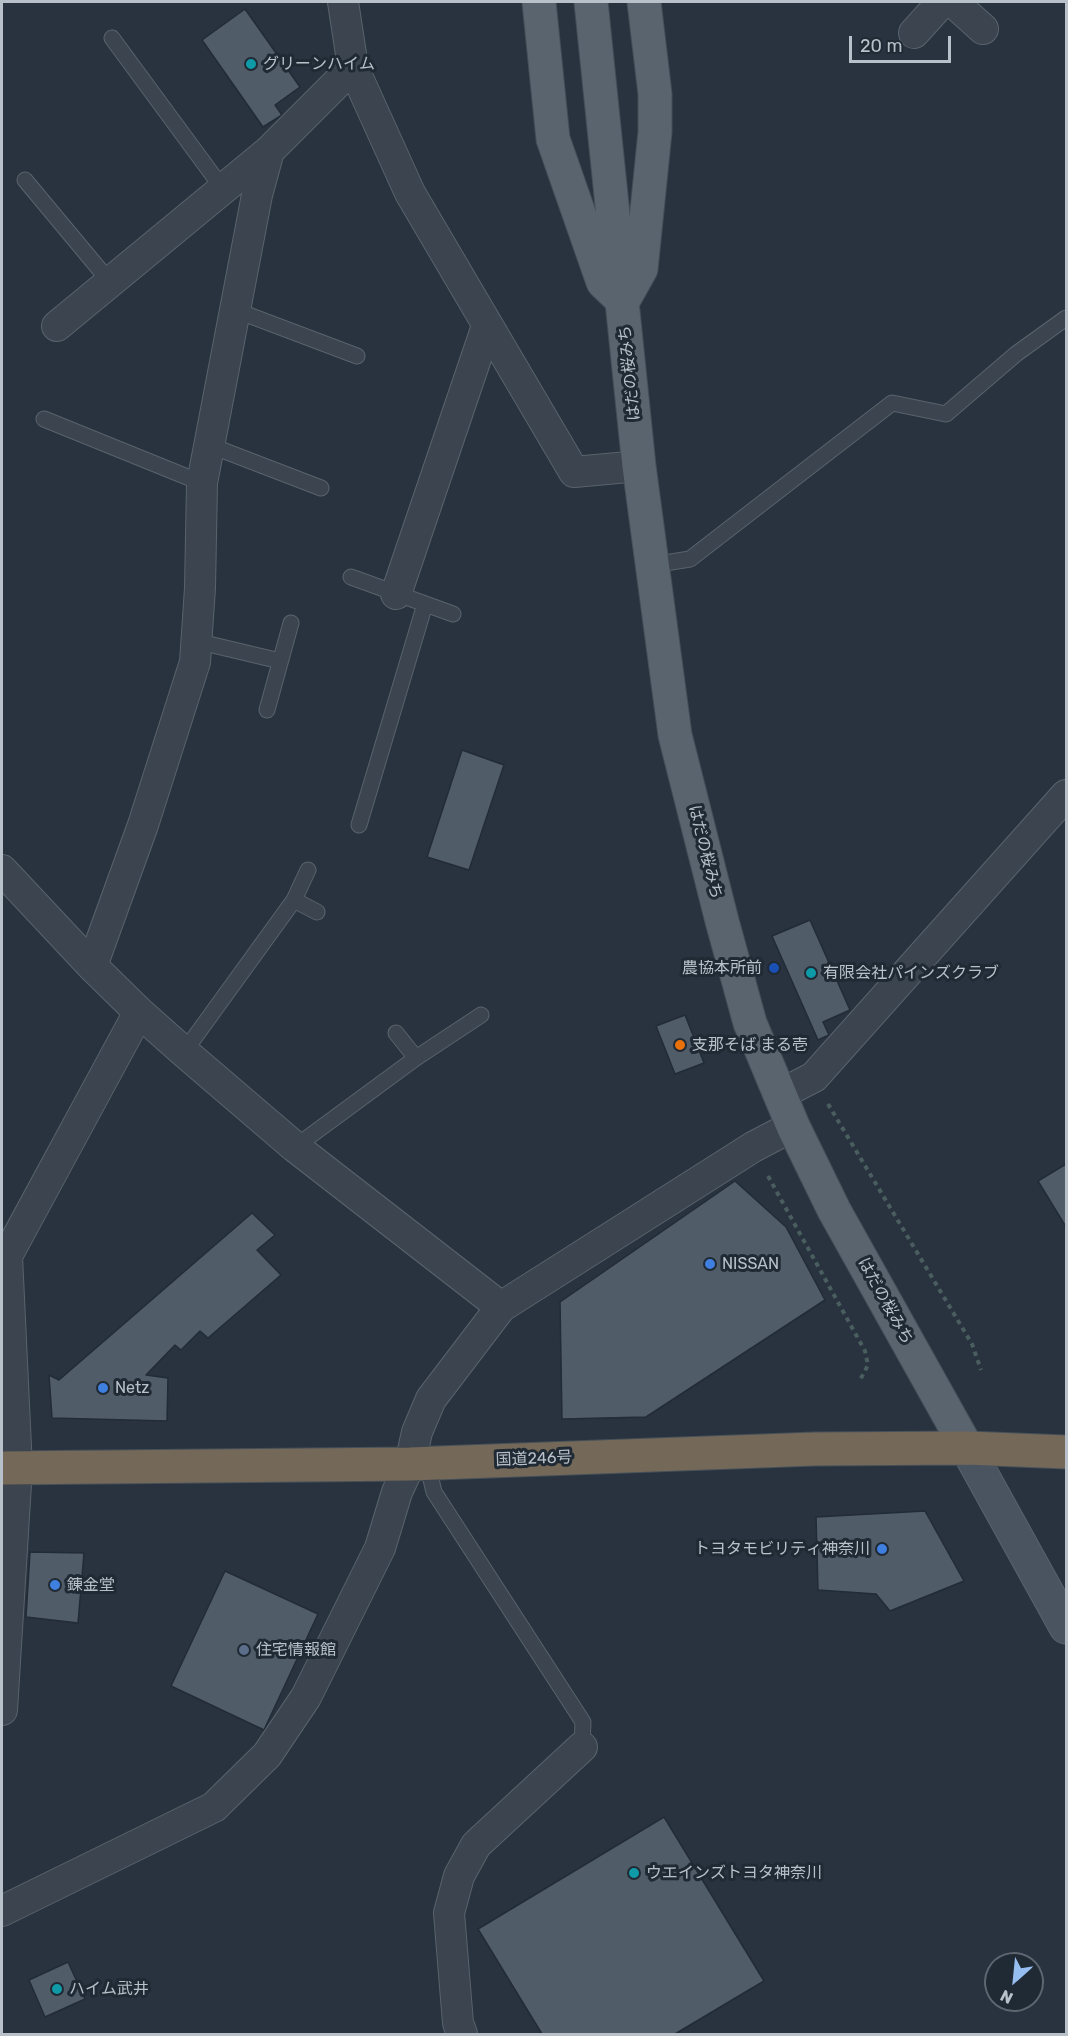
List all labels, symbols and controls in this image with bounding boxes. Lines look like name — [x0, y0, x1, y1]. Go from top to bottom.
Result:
scale bar — [852, 24, 954, 62]
text: 20 m — [860, 35, 902, 57]
place label: グリーンハイム — [263, 54, 375, 74]
marker: グリーンハイム — [244, 57, 258, 71]
street label: はだの桜みち — [615, 324, 645, 422]
street label: はだの桜みち — [684, 803, 726, 901]
place label: 農協本所前 — [682, 958, 762, 978]
marker: 農協本所前 — [767, 961, 781, 975]
place label: 有限会社パインズクラブ — [823, 963, 999, 983]
marker: 有限会社パインズクラブ — [804, 966, 818, 980]
place label: 支那そば まる壱 — [692, 1035, 808, 1055]
marker: 支那そば まる壱 — [673, 1038, 687, 1052]
place label: NISSAN — [722, 1254, 779, 1274]
street label: はだの桜みち — [853, 1254, 917, 1348]
marker: NISSAN — [703, 1257, 717, 1271]
place label: Netz — [115, 1378, 149, 1398]
marker: Netz — [96, 1381, 110, 1395]
street label: 国道246号 — [495, 1448, 573, 1470]
place label: トヨタモビリティ神奈川 — [694, 1539, 870, 1559]
marker: トヨタモビリティ神奈川 — [875, 1542, 889, 1556]
place label: 錬金堂 — [67, 1575, 115, 1595]
marker: 錬金堂 — [48, 1578, 62, 1592]
place label: 住宅情報館 — [256, 1640, 336, 1660]
marker: 住宅情報館 — [237, 1643, 251, 1657]
place label: ウエインズトヨタ神奈川 — [646, 1863, 822, 1883]
marker: ウエインズトヨタ神奈川 — [627, 1866, 641, 1880]
north arrow — [984, 1952, 1044, 2012]
place label: ハイム武井 — [69, 1979, 149, 1999]
marker: ハイム武井 — [50, 1982, 64, 1996]
text: N — [997, 1986, 1016, 2008]

